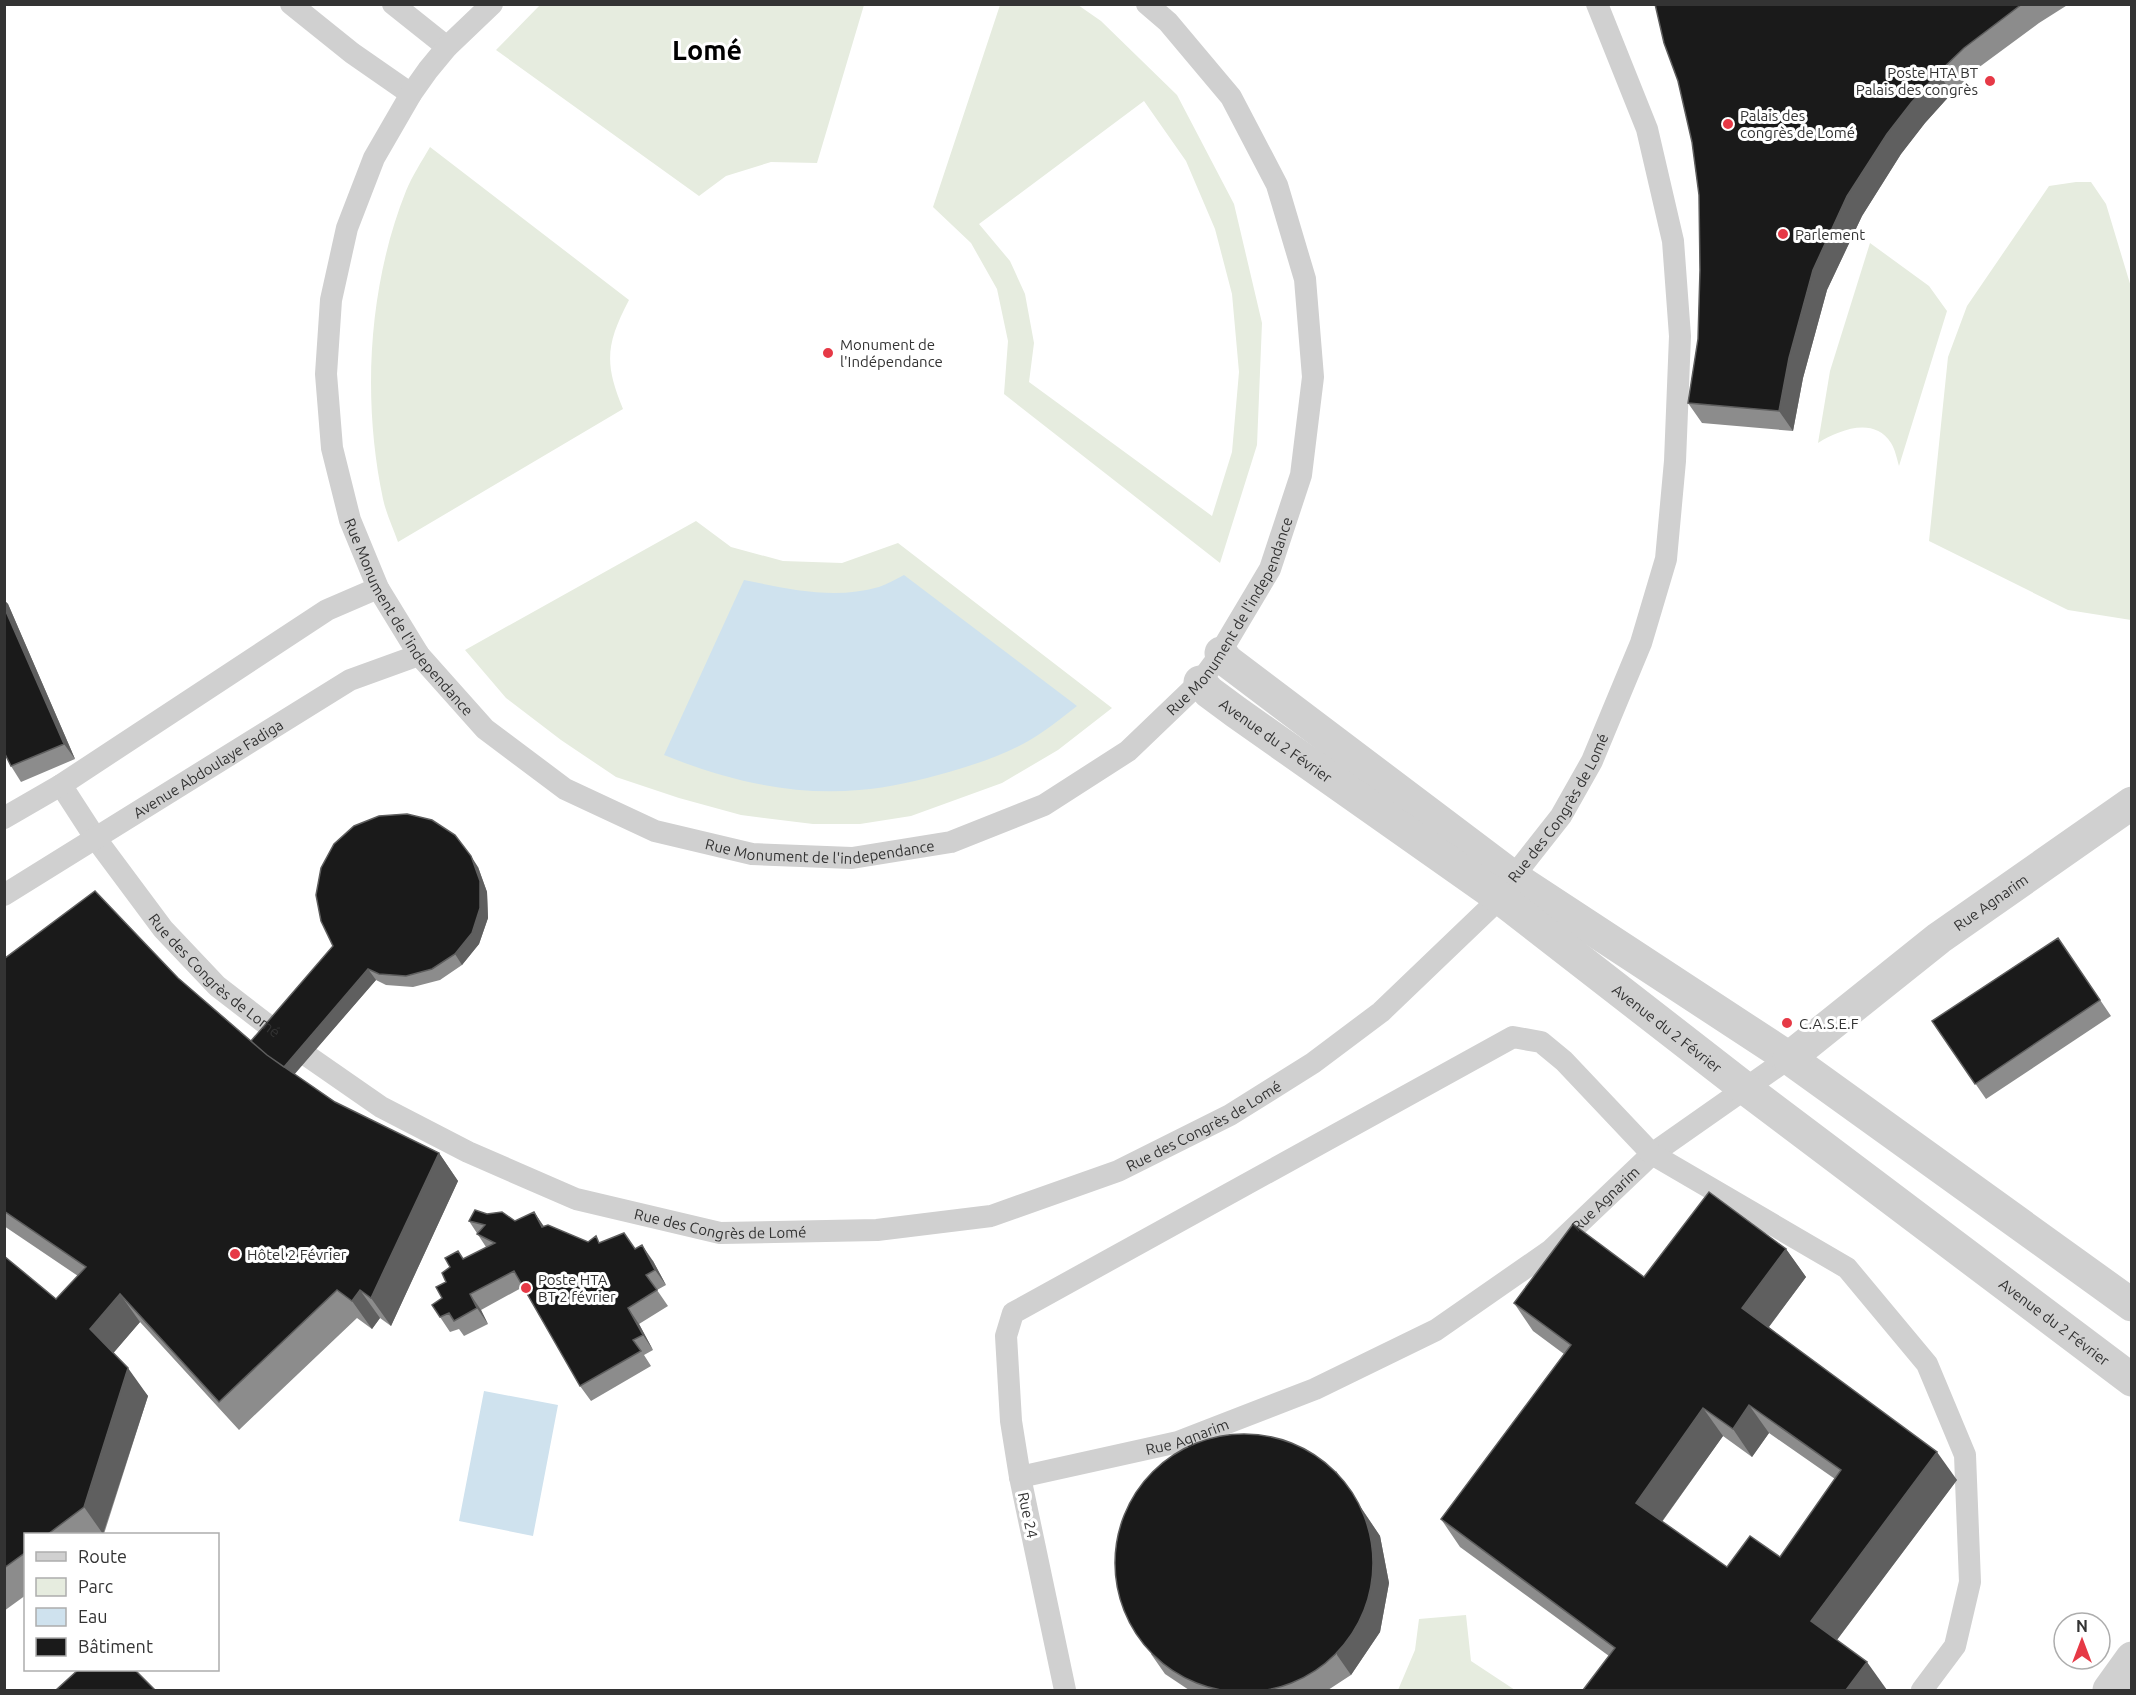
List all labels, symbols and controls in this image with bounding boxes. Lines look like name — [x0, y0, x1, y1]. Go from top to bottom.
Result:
district label: Lomé — [672, 35, 742, 65]
place label: Poste HTA BT Palais des congrès — [1856, 64, 1979, 98]
marker: Poste HTA BT Palais des congrès — [1983, 74, 1997, 88]
place label: Palais des congrès de Lomé — [1740, 107, 1855, 141]
marker: Palais des congrès de Lomé — [1721, 117, 1735, 131]
place label: Parlement — [1795, 226, 1865, 243]
marker: Parlement — [1776, 227, 1790, 241]
place label: Monument de l'Indépendance — [840, 336, 943, 370]
marker: Monument de l'Indépendance — [821, 346, 835, 360]
street label: Rue Monument de l'independance — [342, 515, 477, 719]
street label: Rue Monument de l'independance — [1163, 515, 1295, 718]
street label: Avenue du 2 Février — [1217, 695, 1336, 786]
street label: Avenue Abdoulaye Fadiga — [130, 715, 286, 821]
street label: Rue des Congrès de Lomé — [1504, 731, 1611, 885]
street label: Rue Monument de l'independance — [704, 835, 936, 867]
street label: Rue Agnarim — [1950, 870, 2031, 934]
street label: Rue des Congrès de Lomé — [146, 910, 284, 1040]
street label: Avenue du 2 Février — [1610, 980, 1726, 1076]
place label: C.A.S.E.F — [1799, 1015, 1859, 1032]
marker: C.A.S.E.F — [1780, 1016, 1794, 1030]
street label: Rue des Congrès de Lomé — [1123, 1077, 1284, 1174]
street label: Rue Agnarim — [1568, 1163, 1642, 1235]
street label: Rue des Congrès de Lomé — [633, 1205, 806, 1242]
place label: Hôtel 2 Février — [247, 1246, 347, 1263]
marker: Hôtel 2 Février — [228, 1247, 242, 1261]
place label: Poste HTA BT 2 février — [538, 1271, 616, 1305]
street label: Avenue du 2 Février — [1996, 1275, 2113, 1369]
marker: Poste HTA BT 2 février — [519, 1281, 533, 1295]
street label: Rue Agnarim — [1144, 1415, 1231, 1457]
street label: Rue 24 — [1015, 1490, 1041, 1540]
legend — [24, 1533, 219, 1671]
text: Route — [78, 1546, 127, 1566]
text: Parc — [78, 1576, 113, 1596]
text: Eau — [78, 1606, 108, 1626]
north arrow — [2052, 1611, 2112, 1671]
text: N — [2076, 1617, 2088, 1635]
text: Bâtiment — [78, 1636, 153, 1656]

